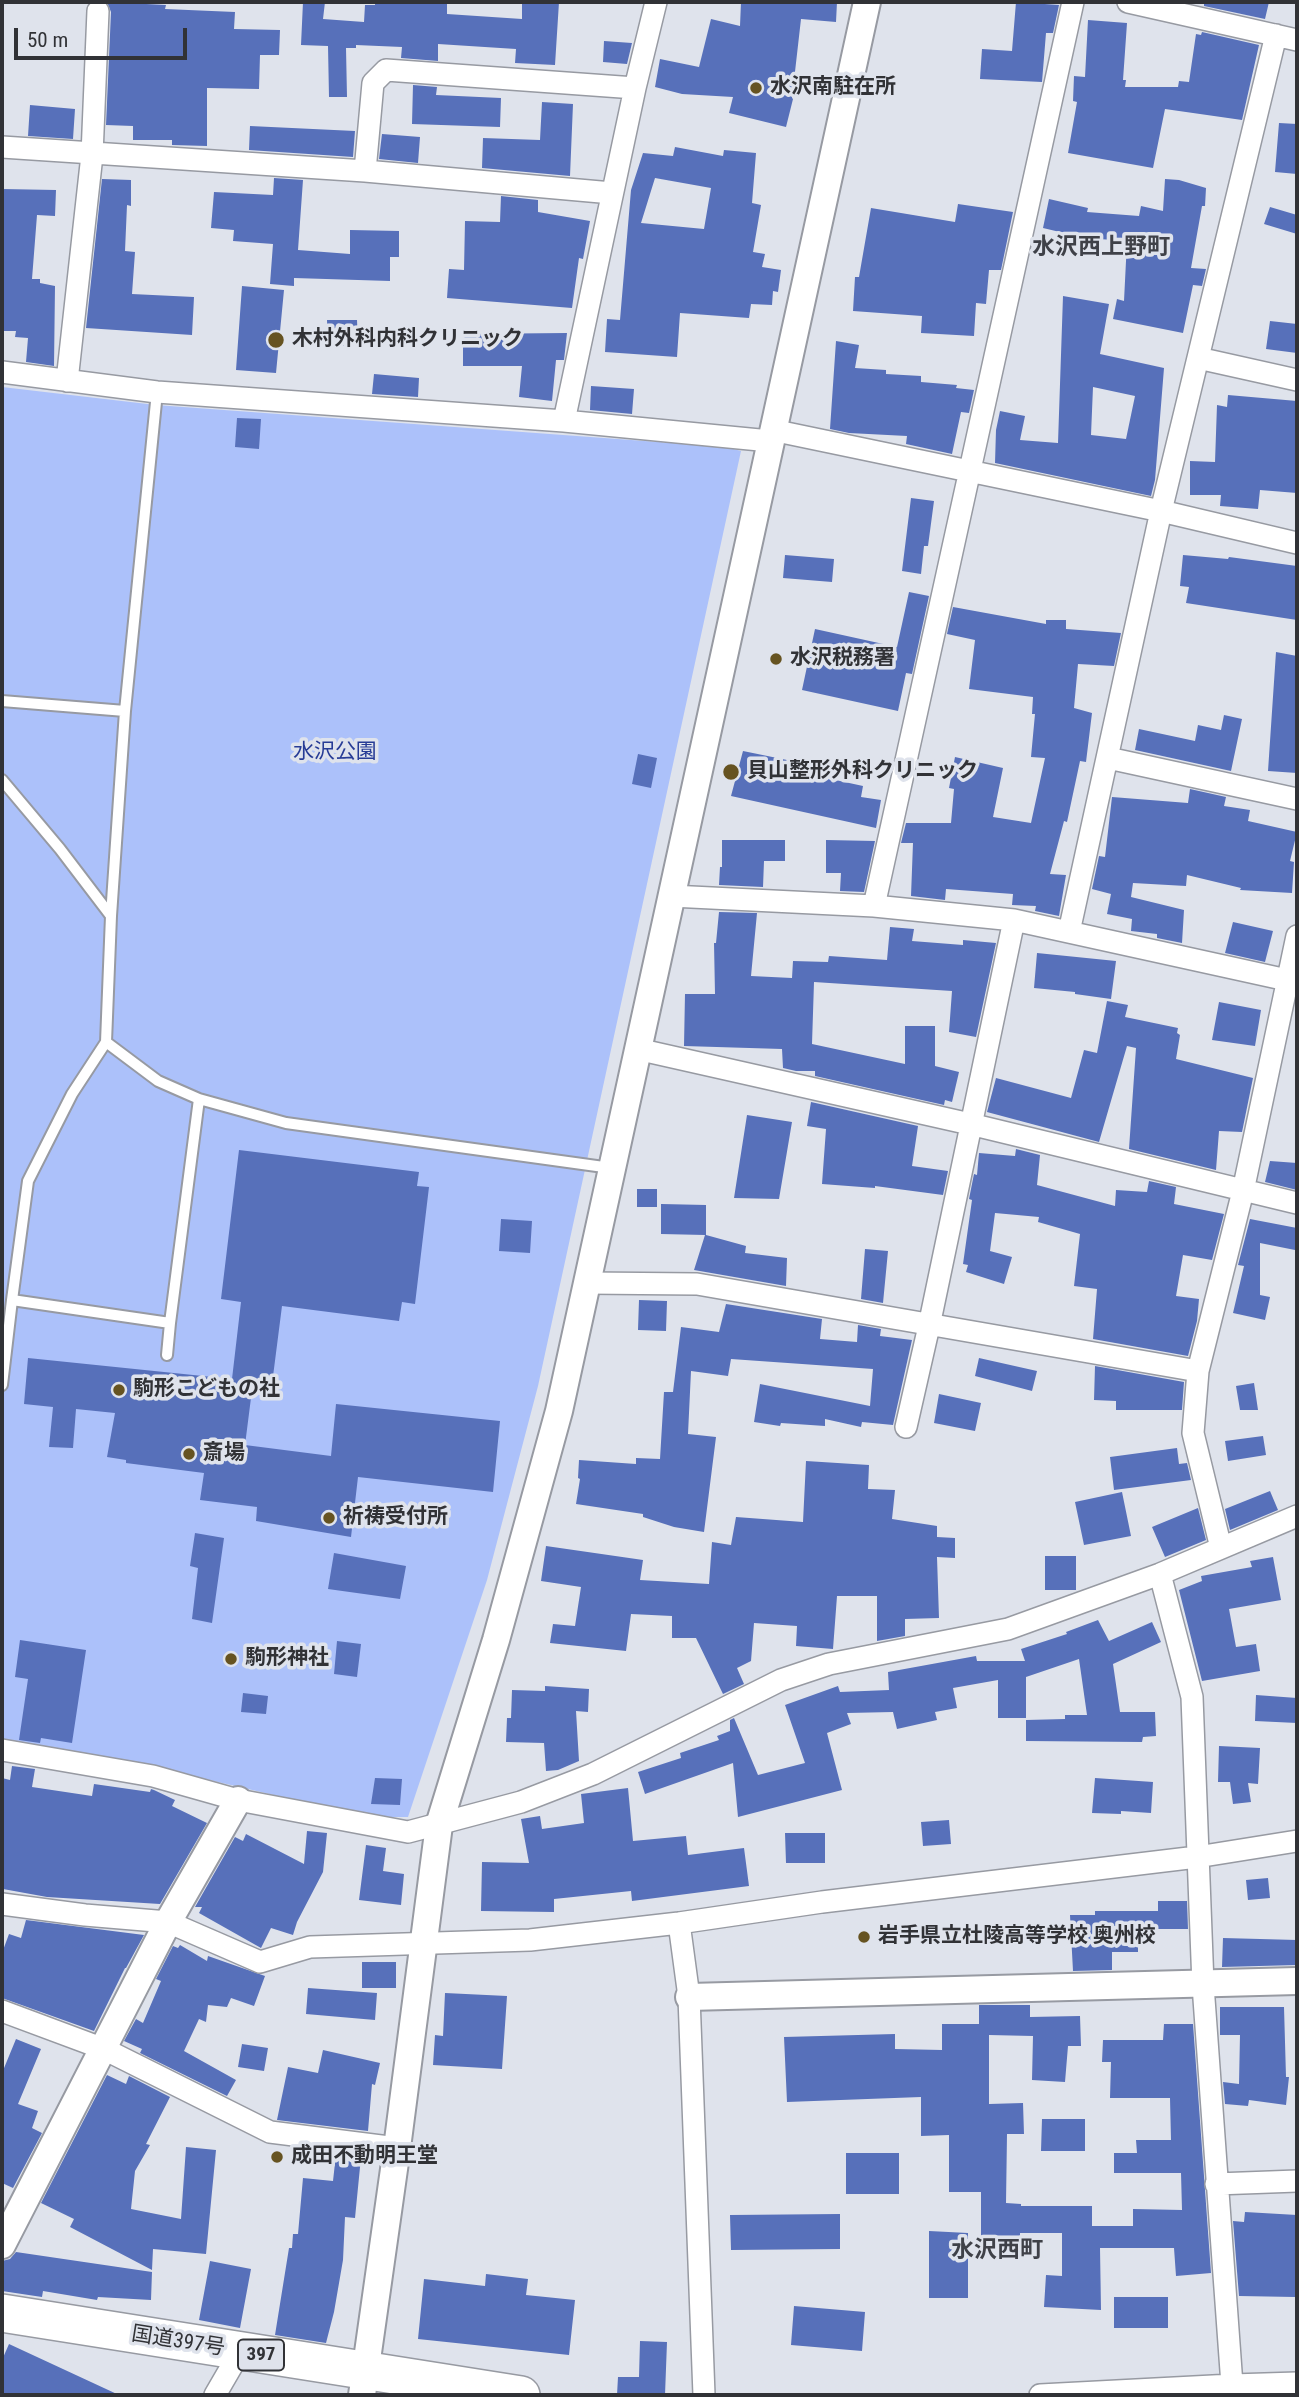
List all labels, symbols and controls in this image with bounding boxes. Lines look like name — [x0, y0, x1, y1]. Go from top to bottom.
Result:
scale bar — [18, 14, 191, 58]
text: 50 m — [27, 28, 68, 52]
place label: 水沢南駐在所 — [770, 75, 896, 101]
marker: 水沢南駐在所 — [748, 80, 764, 96]
district label: 水沢西上野町 — [1032, 234, 1170, 262]
place label: 木村外科内科クリニック — [292, 327, 523, 353]
marker: 木村外科内科クリニック — [266, 330, 286, 350]
place label: 水沢税務署 — [790, 646, 895, 672]
marker: 水沢税務署 — [768, 651, 784, 667]
park label: 水沢公園 — [293, 740, 377, 766]
place label: 貝山整形外科クリニック — [747, 759, 978, 785]
marker: 貝山整形外科クリニック — [721, 762, 741, 782]
place label: 駒形こどもの社 — [133, 1377, 280, 1403]
marker: 駒形こどもの社 — [111, 1382, 127, 1398]
place label: 斎場 — [203, 1441, 245, 1467]
marker: 斎場 — [181, 1446, 197, 1462]
place label: 祈祷受付所 — [343, 1505, 448, 1531]
marker: 祈祷受付所 — [321, 1510, 337, 1526]
place label: 駒形神社 — [245, 1646, 329, 1672]
marker: 駒形神社 — [223, 1651, 239, 1667]
place label: 岩手県立杜陵高等学校 奥州校 — [878, 1924, 1156, 1950]
marker: 岩手県立杜陵高等学校 奥州校 — [856, 1929, 872, 1945]
place label: 成田不動明王堂 — [291, 2144, 438, 2170]
marker: 成田不動明王堂 — [269, 2149, 285, 2165]
district label: 水沢西町 — [951, 2237, 1043, 2265]
street label: 国道397号 — [130, 2322, 226, 2362]
road number: 397 — [238, 2340, 284, 2370]

